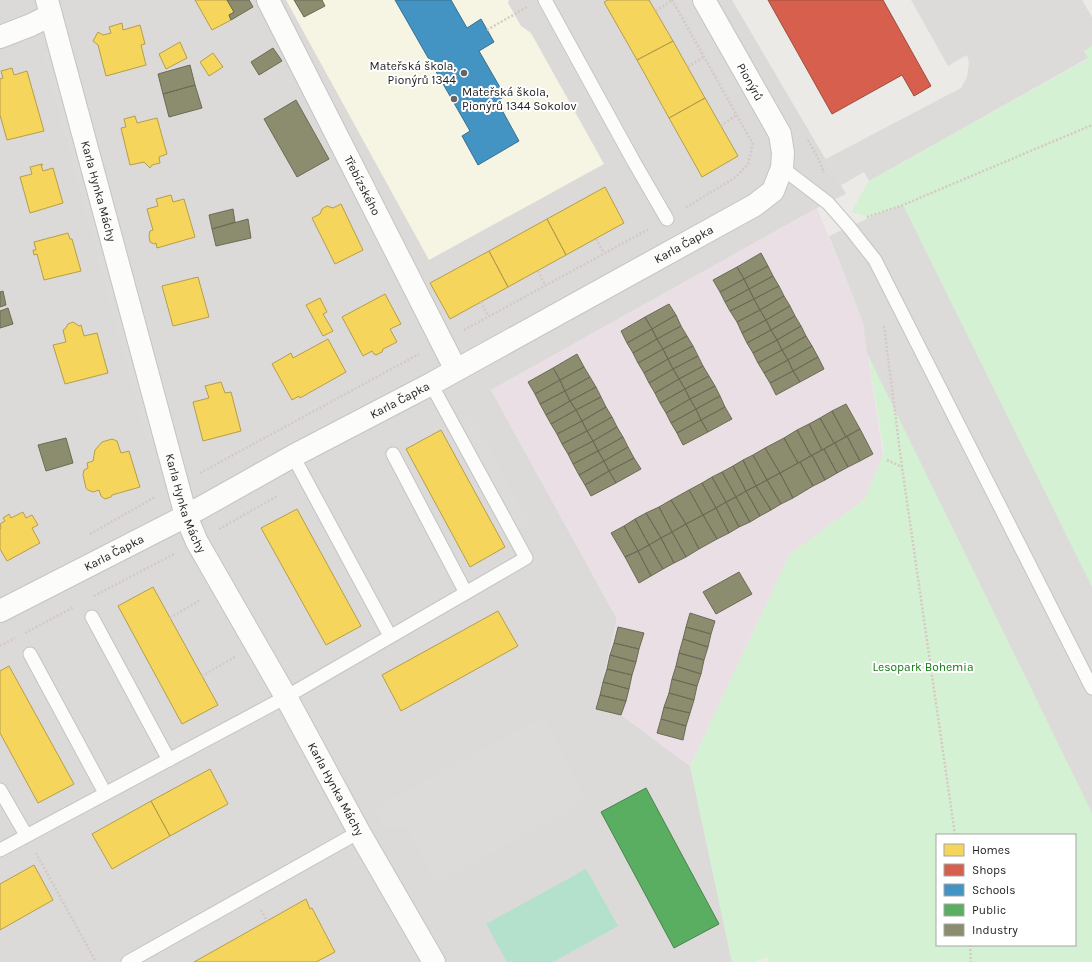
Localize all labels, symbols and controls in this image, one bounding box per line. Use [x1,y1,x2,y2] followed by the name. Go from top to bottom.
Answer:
[370,59,456,87] place label: Mateřská škola, Pionýrů 1344
[734,61,766,103] street label: Pionýrů
[459,68,469,78] marker: Mateřská škola, Pionýrů 1344
[462,85,576,113] place label: Mateřská škola, Pionýrů 1344 Sokolov
[449,94,459,104] marker: Mateřská škola, Pionýrů 1344 Sokolov
[78,139,119,244] street label: Karla Hynka Máchy
[341,153,383,218] street label: Třebízského
[652,222,716,266] street label: Karla Čapka
[368,379,432,422] street label: Karla Čapka
[162,452,209,556] street label: Karla Hynka Máchy
[82,532,146,574] street label: Karla Čapka
[872,660,974,674] park label: Lesopark Bohemia
[305,740,367,839] street label: Karla Hynka Máchy
[936,834,1076,946] legend
[972,843,1010,857] text: Homes
[972,863,1006,877] text: Shops
[972,883,1015,897] text: Schools
[972,903,1006,917] text: Public
[972,923,1018,937] text: Industry

